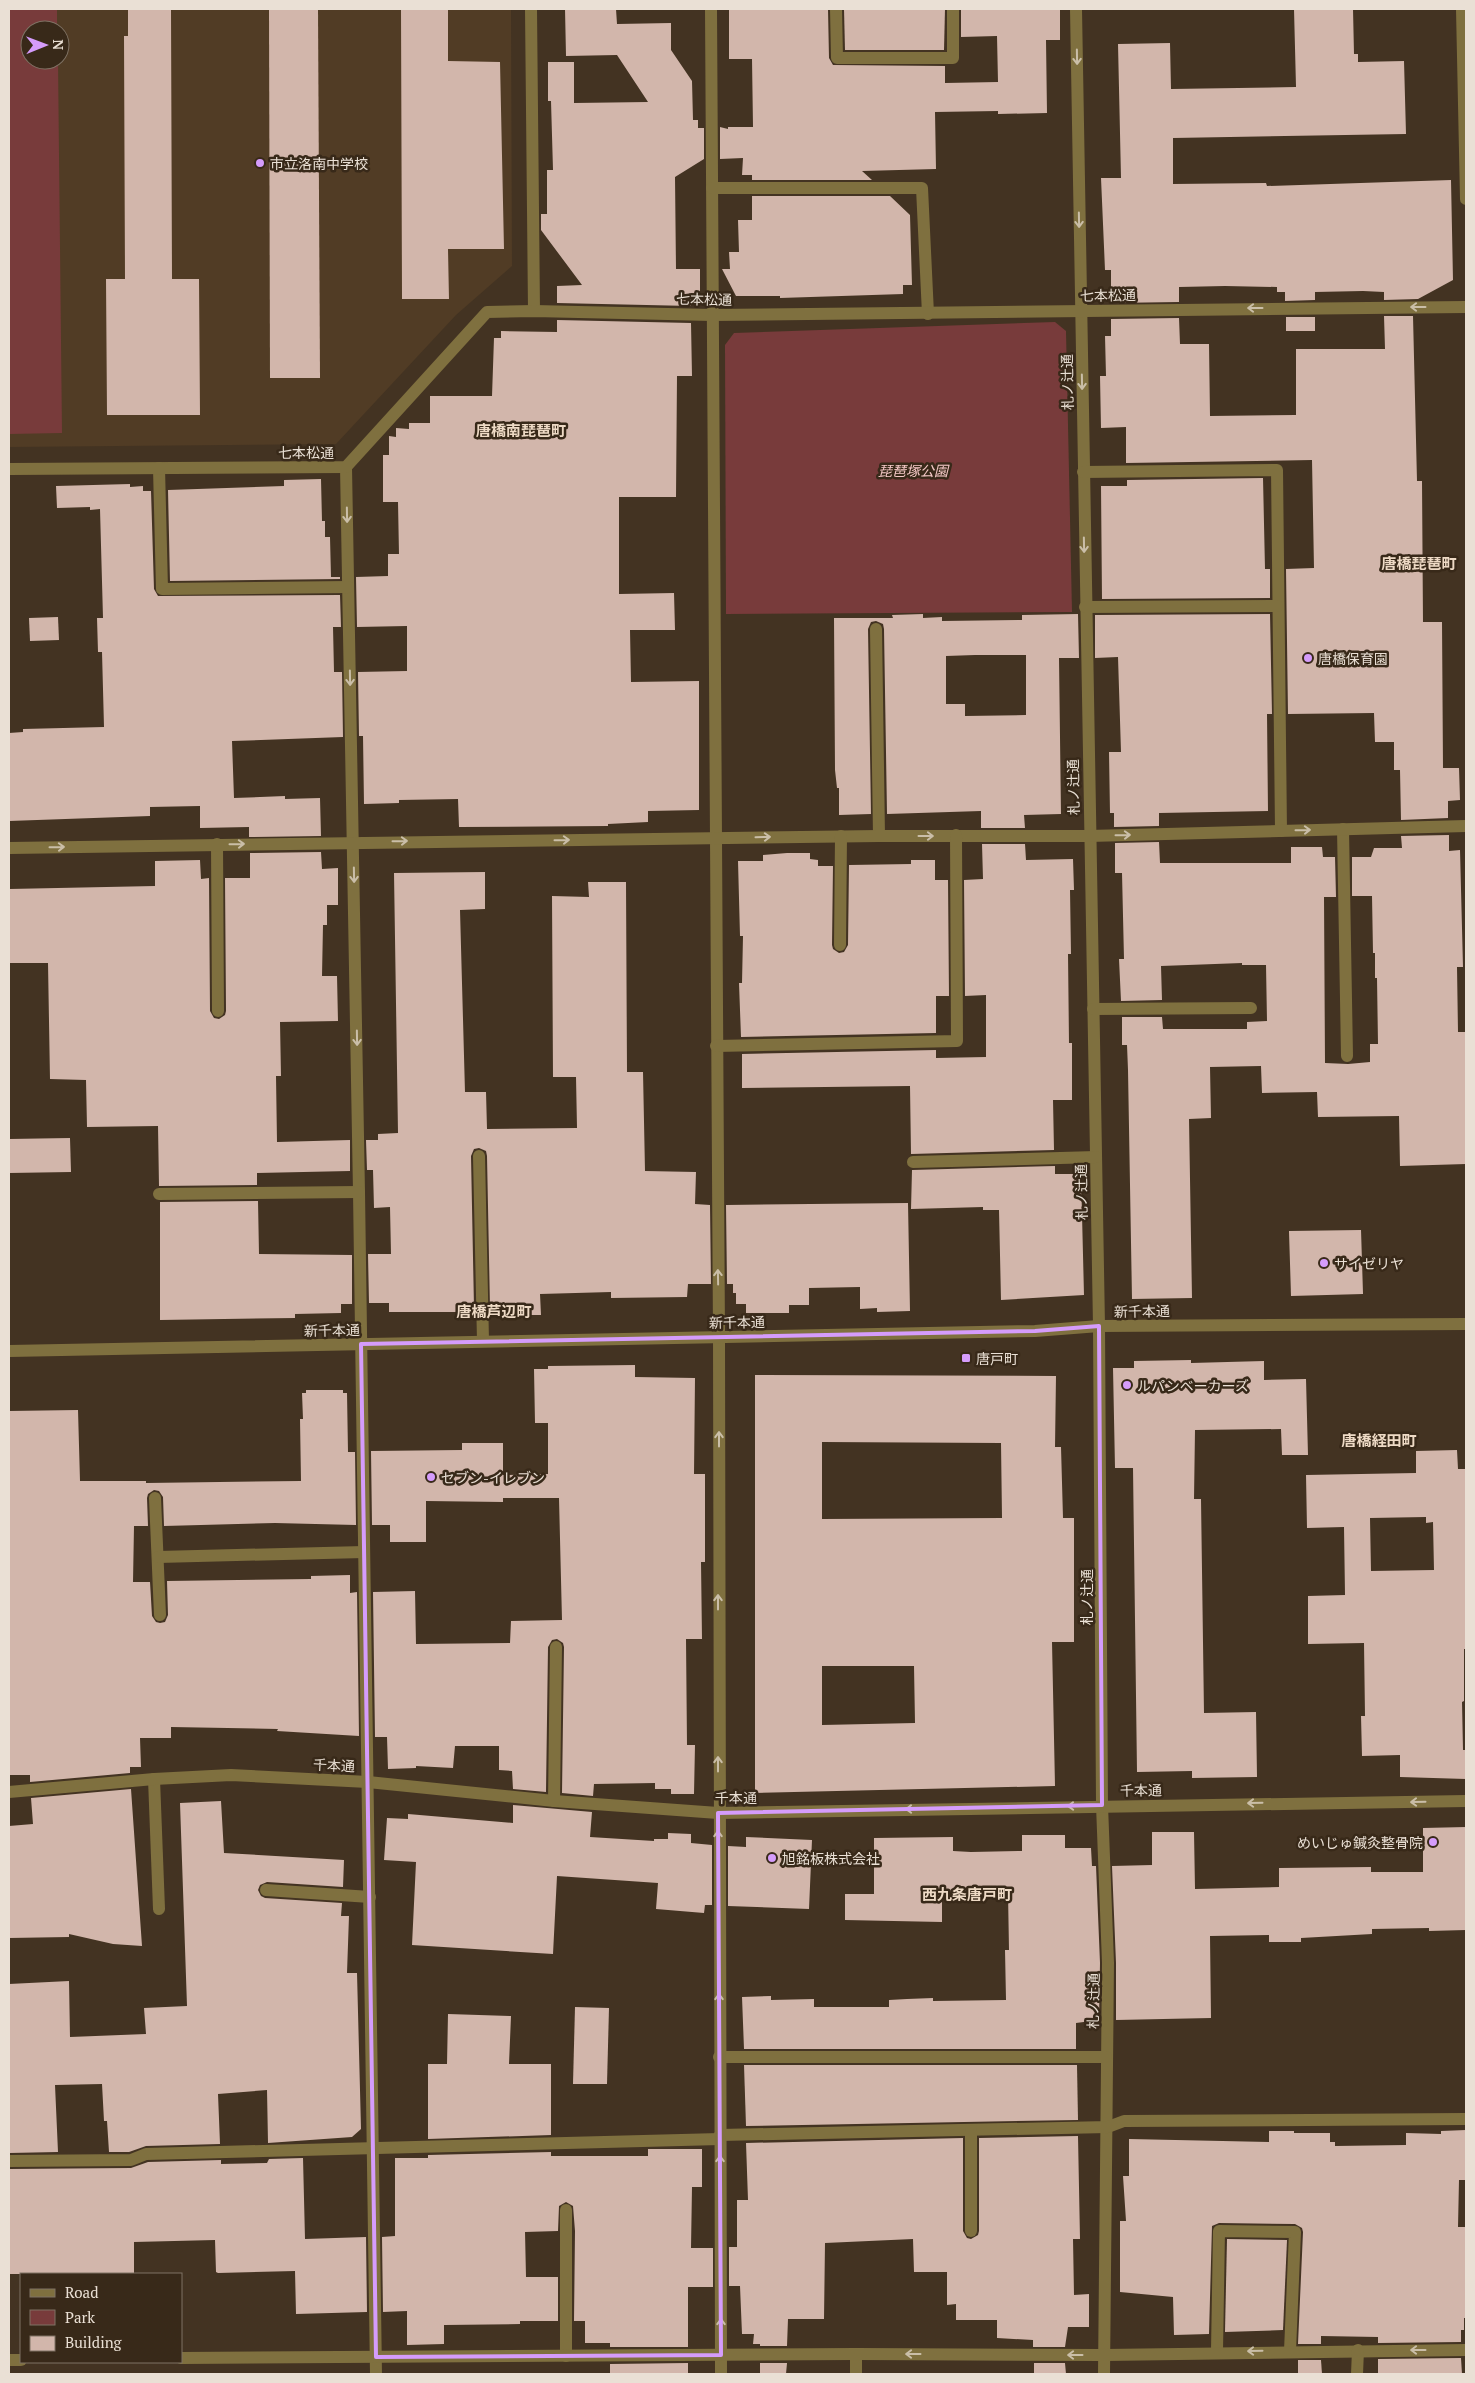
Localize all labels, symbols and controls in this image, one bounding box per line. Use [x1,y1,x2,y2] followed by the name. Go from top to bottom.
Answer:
[20,20,70,70] north arrow
[49,39,68,51] text: N
[1072,49,1082,65] one-way arrow
[270,154,368,173] place label: 市立洛南中学校
[254,157,266,169] marker: 市立洛南中学校
[1074,212,1084,228] one-way arrow
[1080,285,1136,305] street label: 七本松通
[676,289,732,309] street label: 七本松通
[1410,302,1426,312] one-way arrow
[1247,303,1264,313] one-way arrow
[1057,354,1077,410] street label: 札ノ辻通
[1077,374,1087,390] one-way arrow
[476,420,566,440] district label: 唐橋南琵琶町
[278,443,334,462] street label: 七本松通
[878,461,950,480] park label: 琵琶塚公園
[342,507,351,523] one-way arrow
[1079,536,1089,553] one-way arrow
[1381,553,1457,573] district label: 唐橋琵琶町
[1318,649,1388,668] place label: 唐橋保育園
[1302,652,1314,664] marker: 唐橋保育園
[345,669,355,685] one-way arrow
[1063,759,1083,815] street label: 札ノ辻通
[1295,825,1311,835] one-way arrow
[1115,830,1131,840] one-way arrow
[918,831,934,841] one-way arrow
[755,833,771,842] one-way arrow
[554,835,570,845] one-way arrow
[392,837,408,846] one-way arrow
[229,839,245,848] one-way arrow
[49,842,65,852] one-way arrow
[349,866,359,883] one-way arrow
[352,1029,362,1045] one-way arrow
[1071,1164,1091,1220] street label: 札ノ辻通
[1334,1254,1404,1273] place label: サイゼリヤ
[1318,1257,1330,1269] marker: サイゼリヤ
[713,1269,723,1285] one-way arrow
[456,1301,532,1321] district label: 唐橋芦辺町
[1114,1301,1170,1321] street label: 新千本通
[709,1312,765,1332] street label: 新千本通
[304,1320,360,1340] street label: 新千本通
[976,1349,1018,1368] place label: 唐戸町
[960,1352,972,1364] marker: 唐戸町
[1137,1376,1249,1395] place label: ルパンベーカーズ
[1121,1379,1133,1391] marker: ルパンベーカーズ
[1341,1430,1417,1450] district label: 唐橋経田町
[714,1431,724,1448] one-way arrow
[441,1468,545,1487] place label: セブン-イレブン
[425,1471,437,1483] marker: セブン-イレブン
[1077,1569,1096,1625] street label: 札ノ辻通
[713,1594,723,1610] one-way arrow
[313,1754,355,1776] street label: 千本通
[713,1756,723,1772] one-way arrow
[1120,1780,1162,1800] street label: 千本通
[715,1788,757,1807] street label: 千本通
[1410,1797,1426,1807] one-way arrow
[1247,1799,1263,1808] one-way arrow
[1067,1801,1084,1811] one-way arrow
[905,1804,921,1814] one-way arrow
[713,1830,723,1846] one-way arrow
[1297,1833,1423,1852] place label: めいじゅ鍼灸整骨院
[1427,1836,1439,1848] marker: めいじゅ鍼灸整骨院
[782,1849,880,1868] place label: 旭銘板株式会社
[766,1852,778,1864] marker: 旭銘板株式会社
[922,1884,1012,1904] district label: 西九条唐戸町
[1083,1973,1103,2029] street label: 札ノ辻通
[714,1993,724,2009] one-way arrow
[715,2155,725,2172] one-way arrow
[20,2273,182,2363] legend
[65,2282,98,2302] text: Road
[65,2307,95,2327] text: Park
[716,2318,726,2334] one-way arrow
[65,2332,123,2352] text: Building
[1410,2345,1426,2355] one-way arrow
[1247,2346,1264,2356] one-way arrow
[905,2349,921,2359] one-way arrow
[1067,2350,1084,2360] one-way arrow

